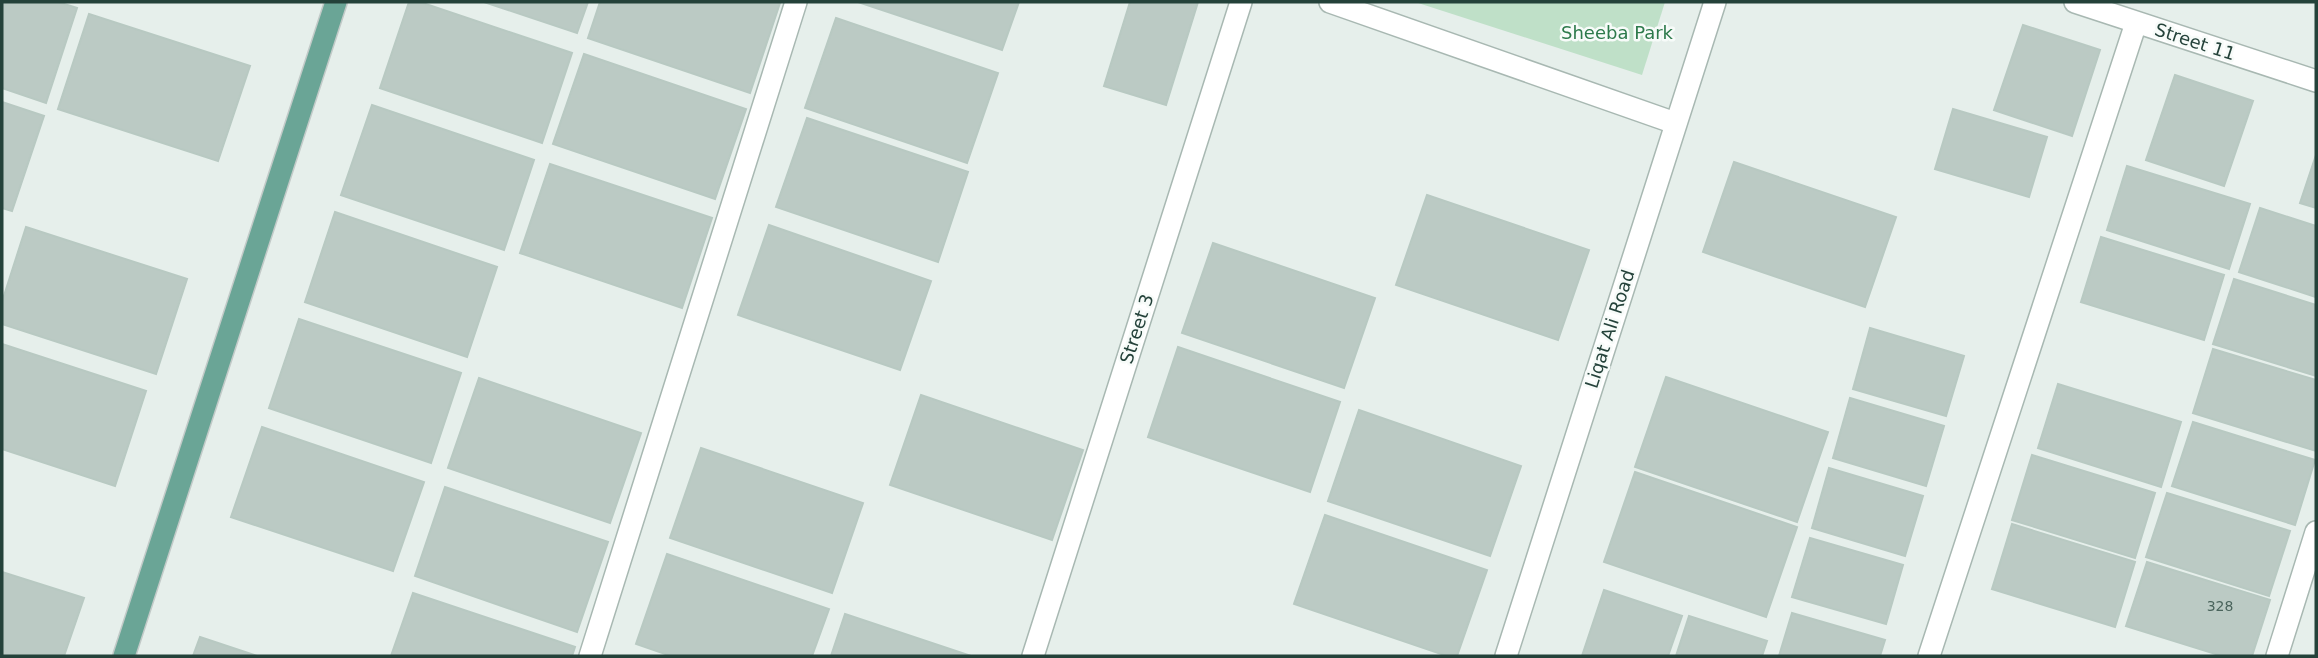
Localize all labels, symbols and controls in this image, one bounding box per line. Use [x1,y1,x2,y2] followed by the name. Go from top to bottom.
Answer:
[2152,19,2238,64] street label: Street 11
[1561,22,1674,43] park label: Sheeba Park
[1580,267,1639,391] street label: Liqat Ali Road
[1115,291,1158,366] street label: Street 3
[2207,598,2233,614] house number: 328

